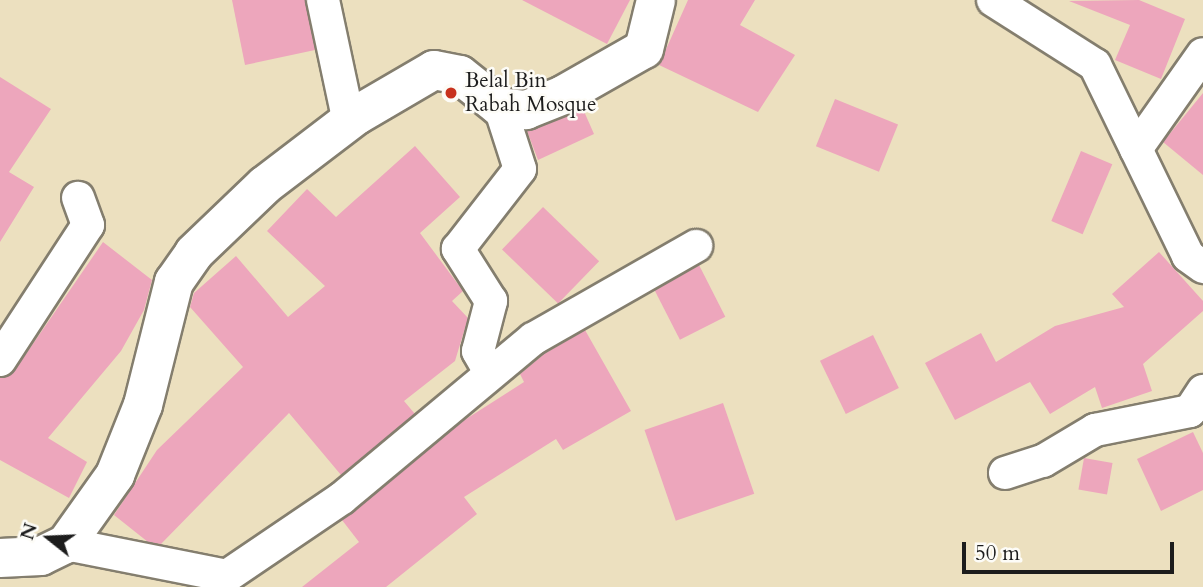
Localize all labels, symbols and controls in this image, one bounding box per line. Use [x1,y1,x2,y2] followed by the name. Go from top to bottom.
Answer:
[465,68,597,118] place label: Belal Bin Rabah Mosque
[443,85,459,101] marker: Belal Bin Rabah Mosque
[14,503,84,573] north arrow
[14,520,44,543] text: N
[965,528,1177,572] scale bar
[975,539,1020,568] text: 50 m

